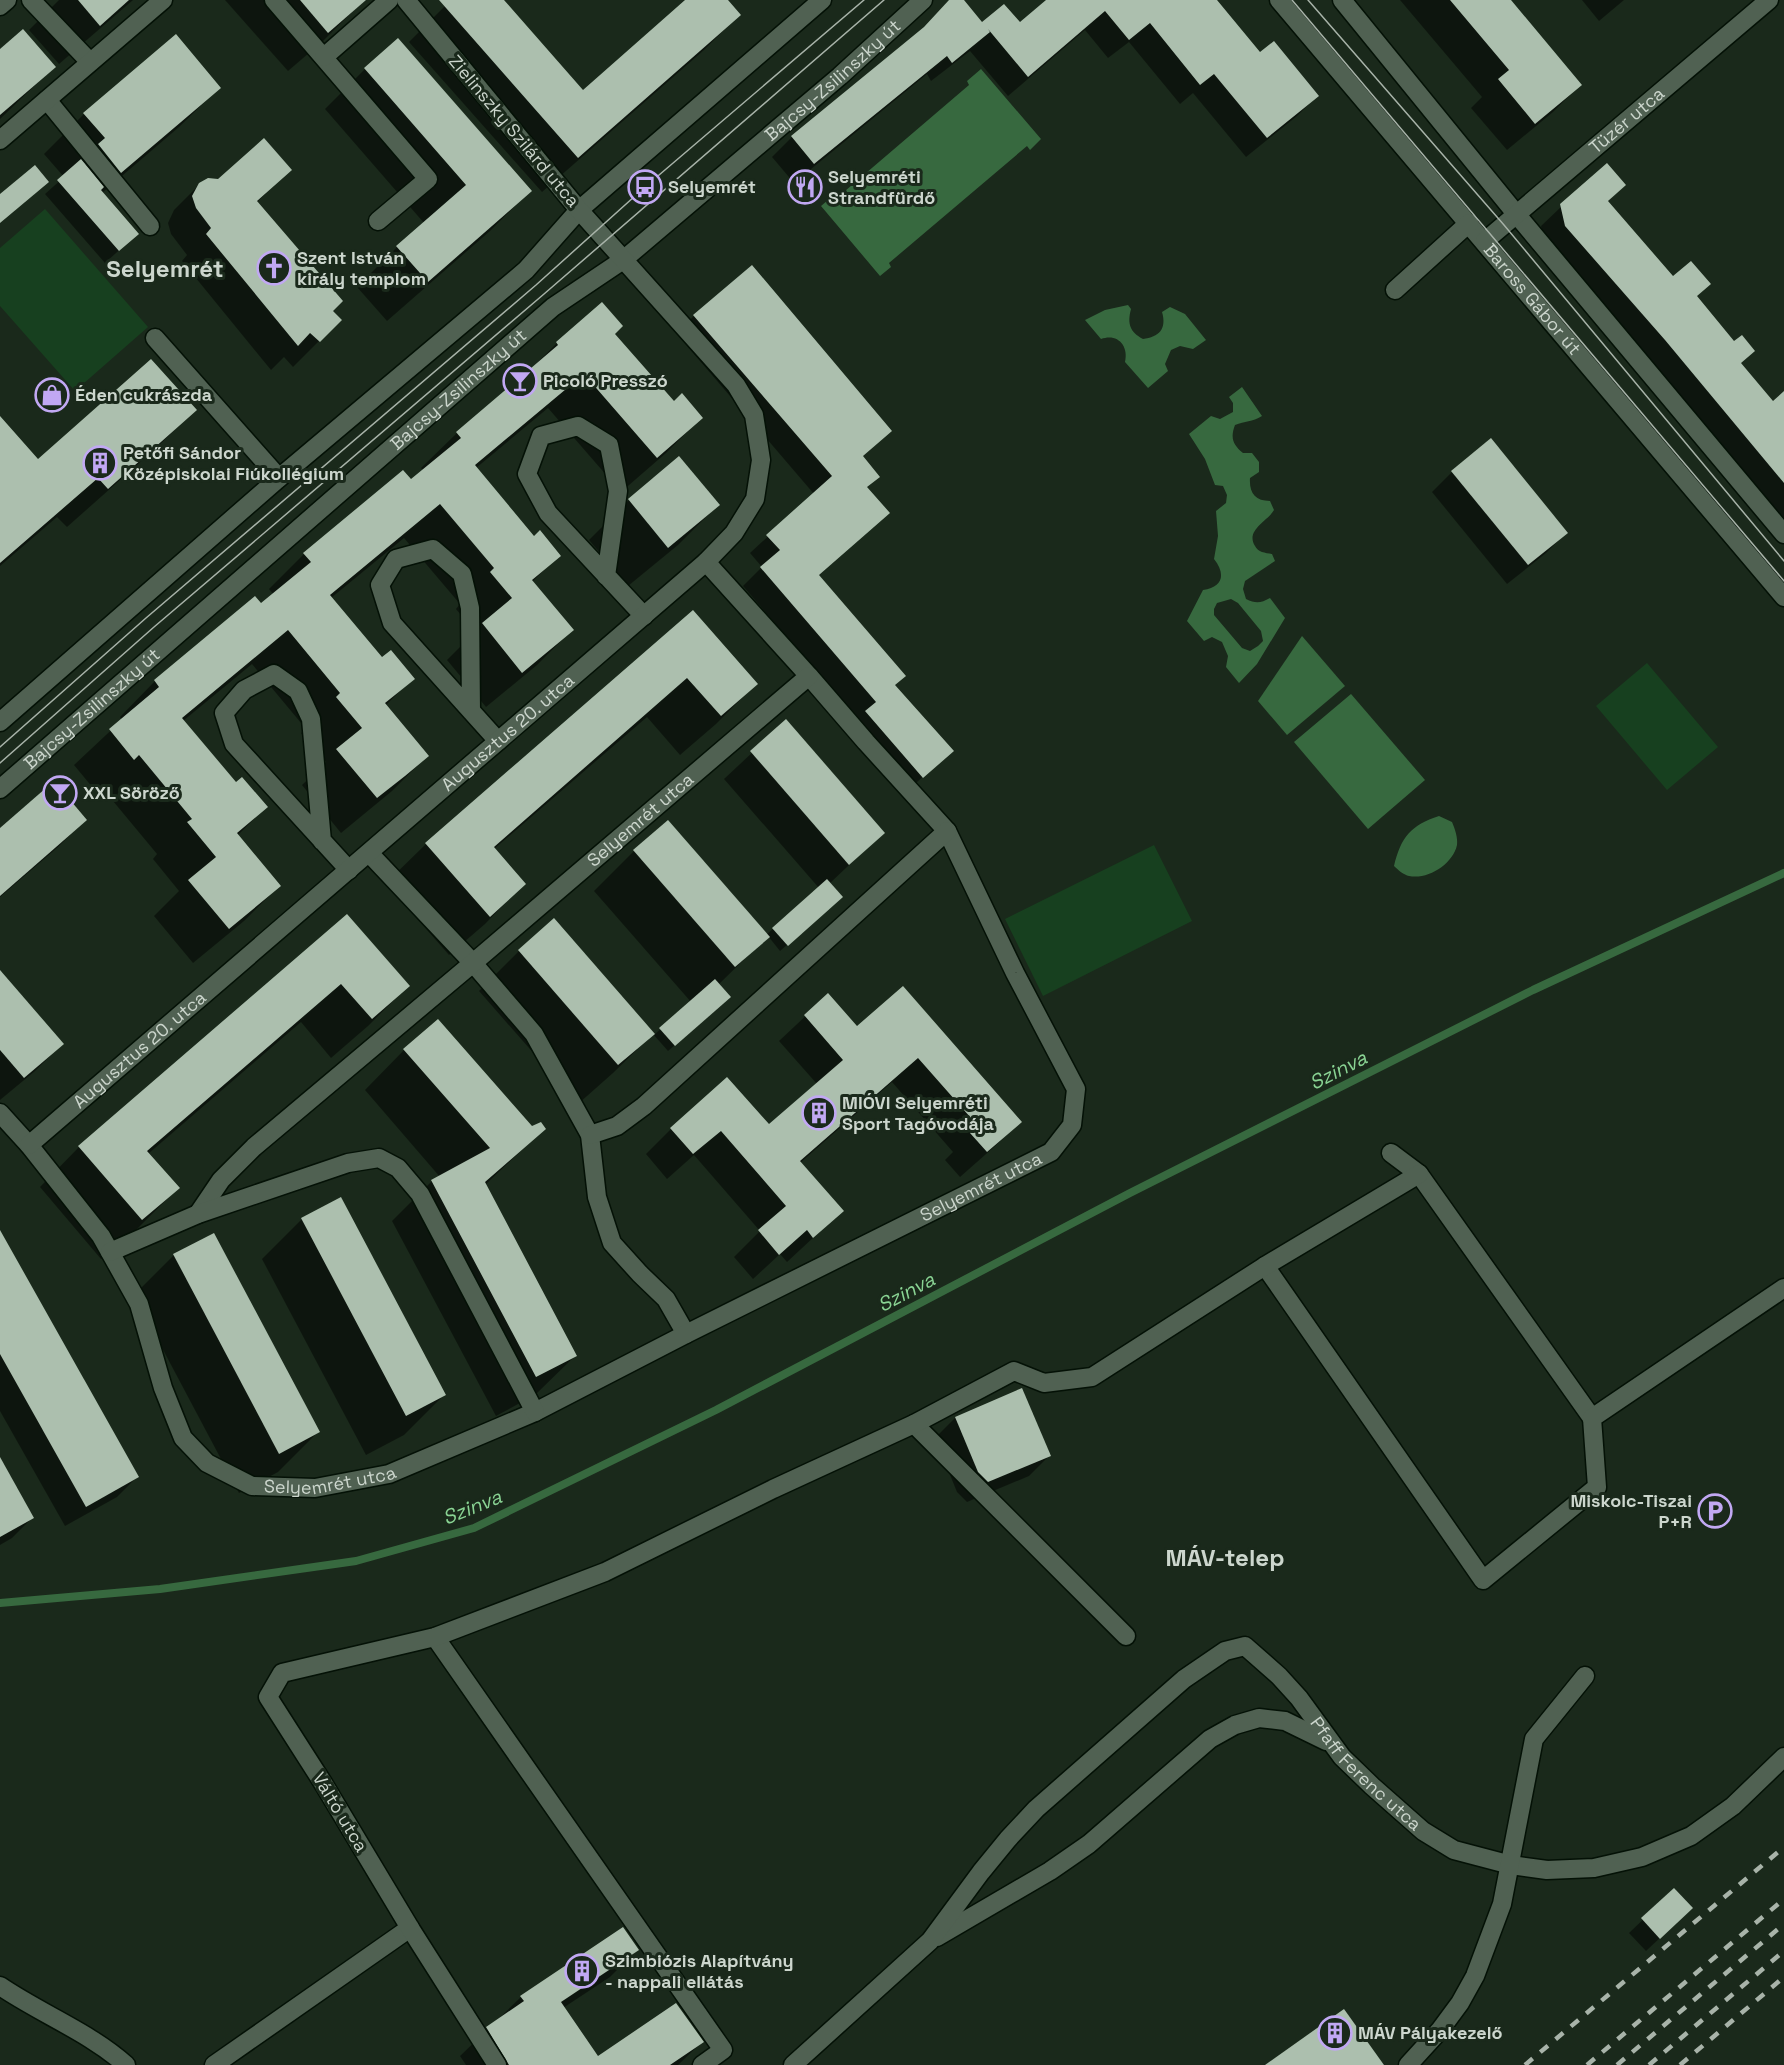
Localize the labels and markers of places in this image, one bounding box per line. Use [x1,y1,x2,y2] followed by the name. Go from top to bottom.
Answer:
[828,165,935,209] place label: Selyemréti Strandfürdő
[627,169,663,205] bus stop icon: Selyemrét
[787,169,823,205] restaurant icon: Selyemréti Strandfürdő
[668,175,756,198] place label: Selyemrét
[297,246,426,290] place label: Szent István király templom
[256,250,292,286] church icon: Szent István király templom
[502,363,538,399] bar icon: Picoló Presszó
[543,369,668,392] place label: Picoló Presszó
[34,377,70,413] shop icon: Éden cukrászda
[75,383,213,406] place label: Éden cukrászda
[123,441,344,485] place label: Petőfi Sándor Középiskolai Fiúkollégium
[82,445,118,481] building icon: Petőfi Sándor Középiskolai Fiúkollégium
[42,775,78,811] bar icon: XXL Söröző
[83,781,180,804] place label: XXL Söröző
[842,1091,995,1135] place label: MIÓVI Selyemréti Sport Tagóvodája
[801,1095,837,1131] building icon: MIÓVI Selyemréti Sport Tagóvodája
[1570,1489,1692,1533] place label: Miskolc-Tiszai P+R
[1697,1493,1733,1529] parking icon: Miskolc-Tiszai P+R
[605,1949,794,1993] place label: Szimbiózis Alapítvány - nappali ellátás
[564,1953,600,1989] building icon: Szimbiózis Alapítvány - nappali ellátás
[1317,2015,1353,2051] building icon: MÁV Pályakezelő
[1358,2021,1503,2044] place label: MÁV Pályakezelő

